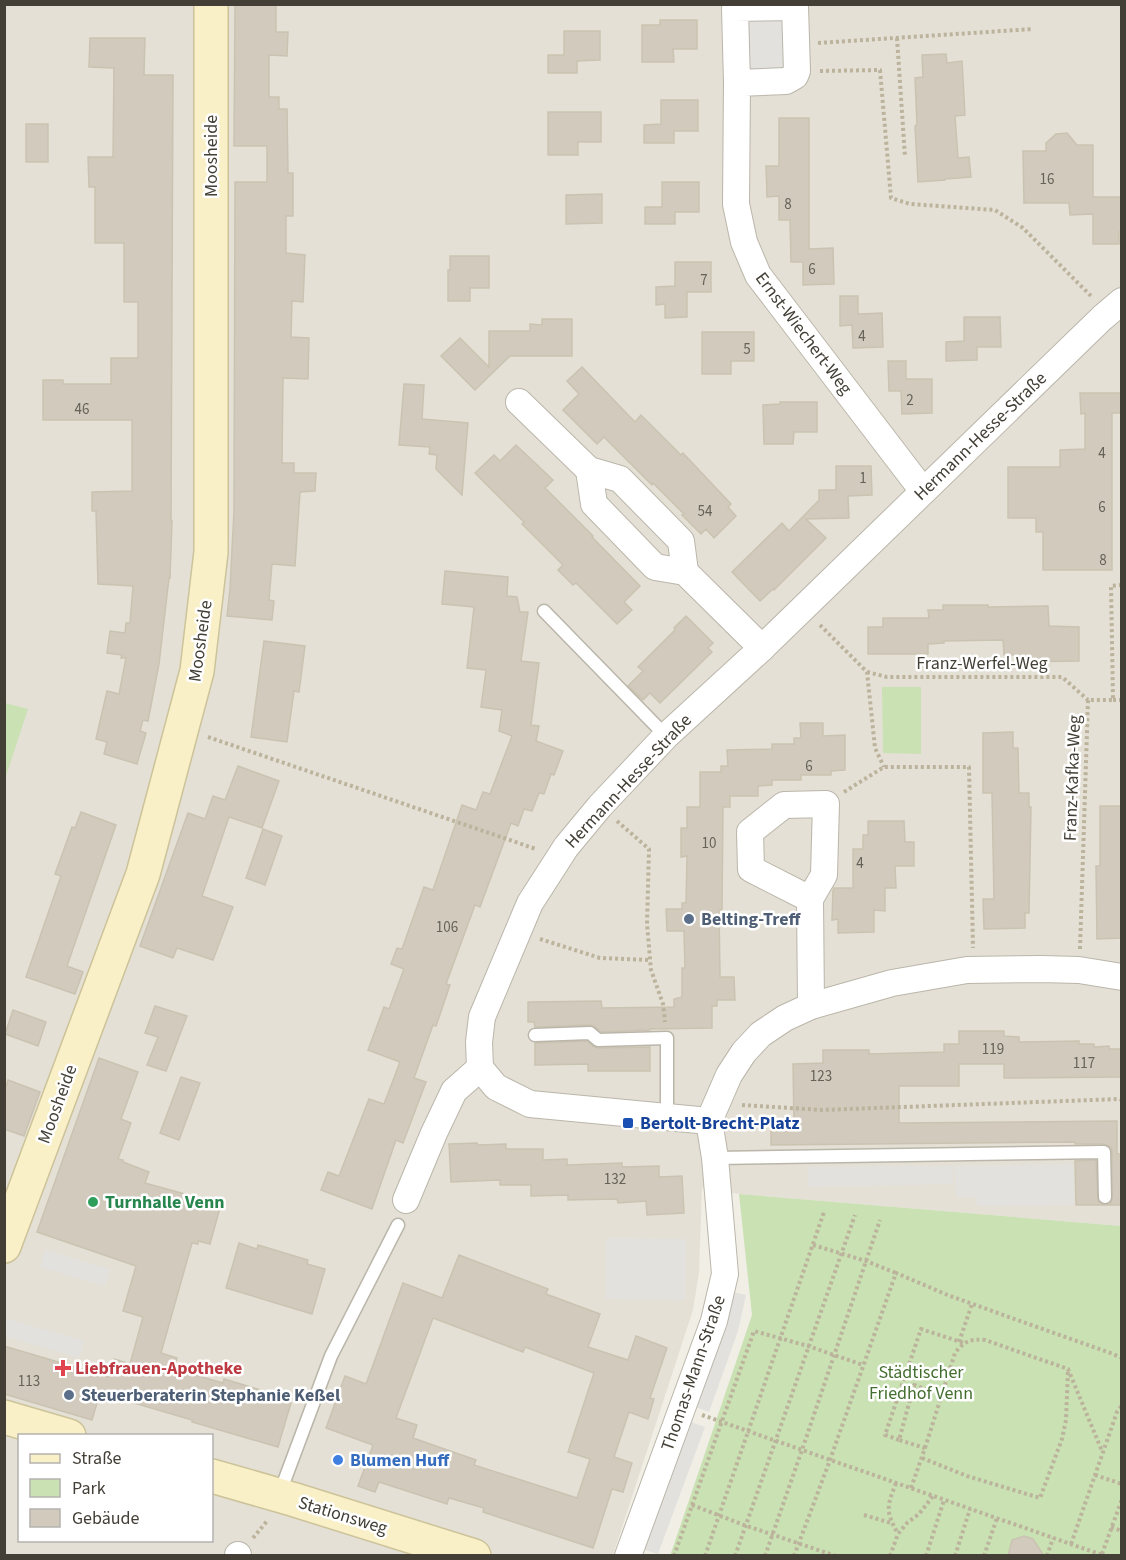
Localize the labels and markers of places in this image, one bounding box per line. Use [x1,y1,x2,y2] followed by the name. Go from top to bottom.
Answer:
[701,907,802,932] place label: Belting-Treff
[682,912,696,926] marker: Belting-Treff
[640,1111,800,1136] place label: Bertolt-Brecht-Platz
[621,1116,635,1130] marker: Bertolt-Brecht-Platz
[105,1190,225,1215] place label: Turnhalle Venn
[86,1195,100,1209] marker: Turnhalle Venn
[75,1356,242,1381] place label: Liebfrauen-Apotheke
[56,1361,70,1375] marker: Liebfrauen-Apotheke
[81,1383,340,1408] place label: Steuerberaterin Stephanie Keßel
[62,1388,76,1402] marker: Steuerberaterin Stephanie Keßel
[350,1448,450,1473] place label: Blumen Huff
[331,1453,345,1467] marker: Blumen Huff

